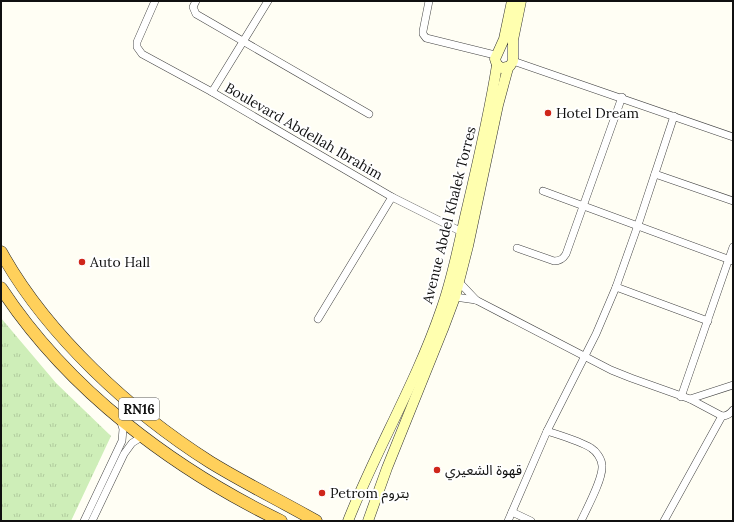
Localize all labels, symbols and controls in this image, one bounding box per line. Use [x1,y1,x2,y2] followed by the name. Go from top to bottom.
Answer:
[222,78,387,184] street label: Boulevard Abdellah Ibrahim
[556,104,639,122] place label: Hotel Dream
[543,108,553,118] marker: Hotel Dream
[418,125,480,306] street label: Avenue Abdel Khalek Torres
[89,253,150,271] place label: Auto Hall
[77,257,87,267] marker: Auto Hall
[119,398,159,420] road number: RN16
[445,461,522,481] place label: قهوة الشعيري
[432,465,442,475] marker: قهوة الشعيري
[330,484,409,504] place label: Petrom بتروم
[317,488,327,498] marker: Petrom بتروم

